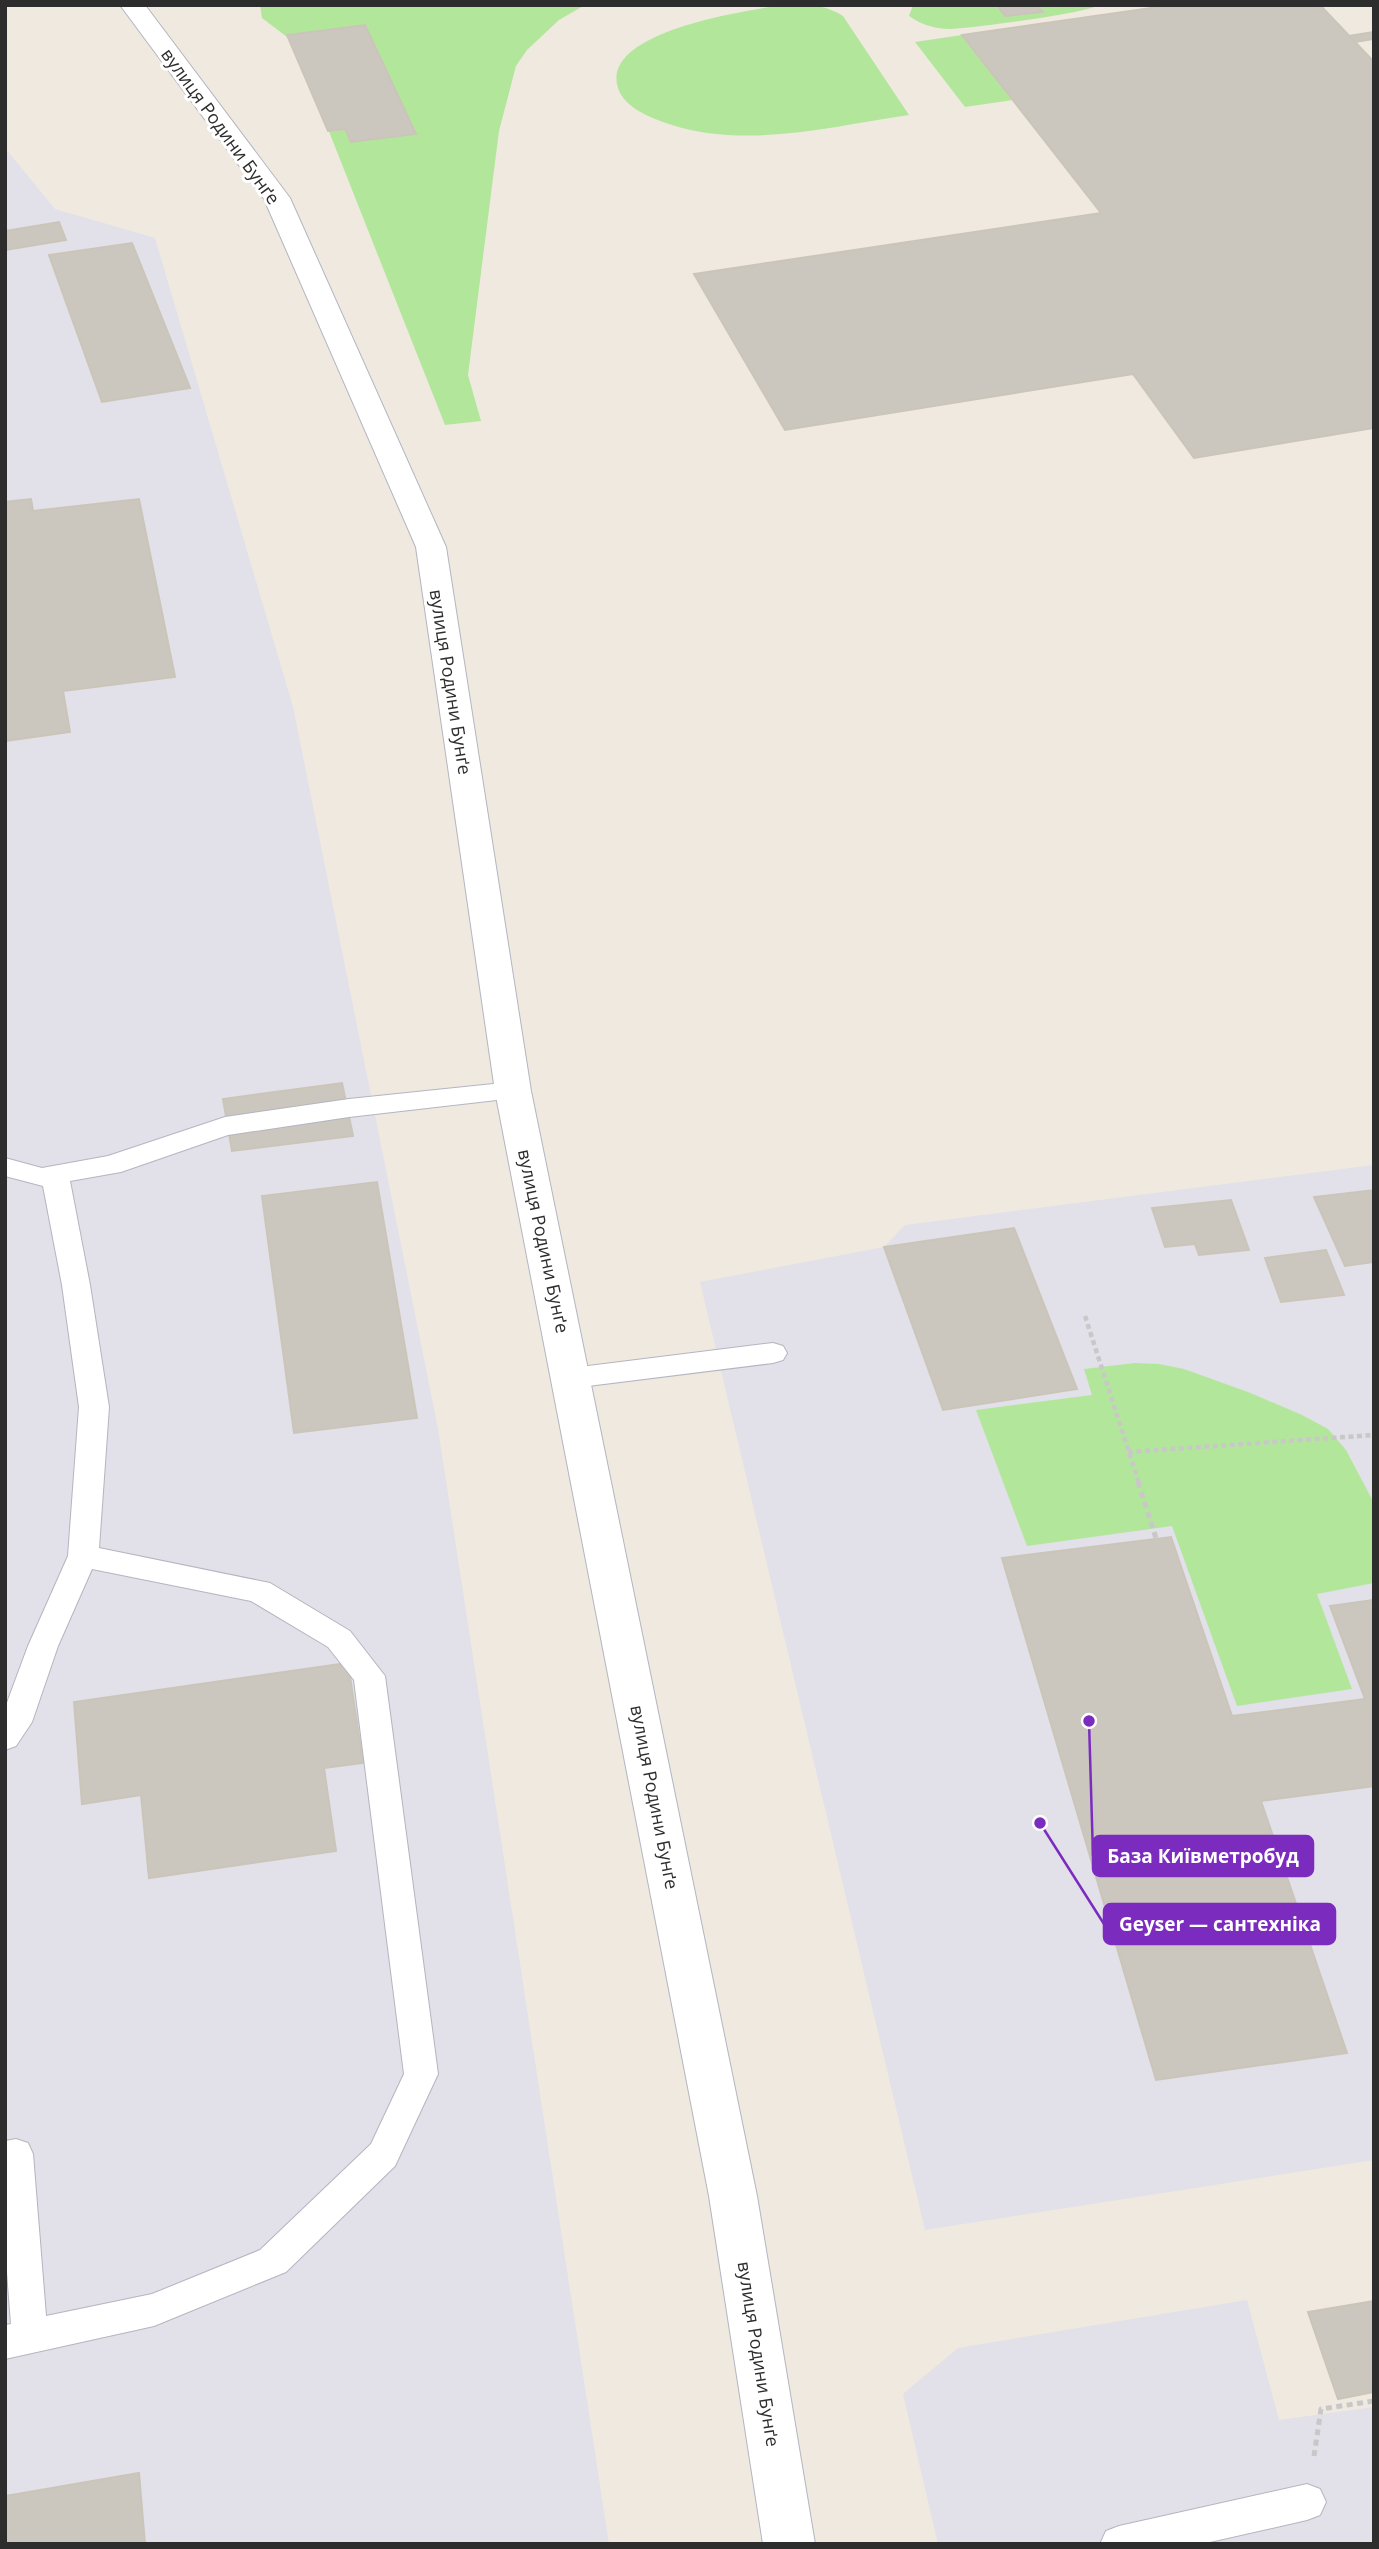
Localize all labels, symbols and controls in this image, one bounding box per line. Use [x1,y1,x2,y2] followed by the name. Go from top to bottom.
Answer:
[156,43,286,209] street label: вулиця Родини Бунґе
[424,588,478,776] street label: вулиця Родини Бунґе
[513,1147,575,1335] street label: вулиця Родини Бунґе
[625,1703,685,1891] street label: вулиця Родини Бунґе
[1093,1836,1313,1876] callout: База Київметробуд
[1107,1843,1299,1869] text: База Київметробуд
[1104,1904,1335,1944] callout: Geyser — сантехніка
[1119,1911,1321,1937] text: Geyser — сантехніка
[732,2260,786,2448] street label: вулиця Родини Бунґе

